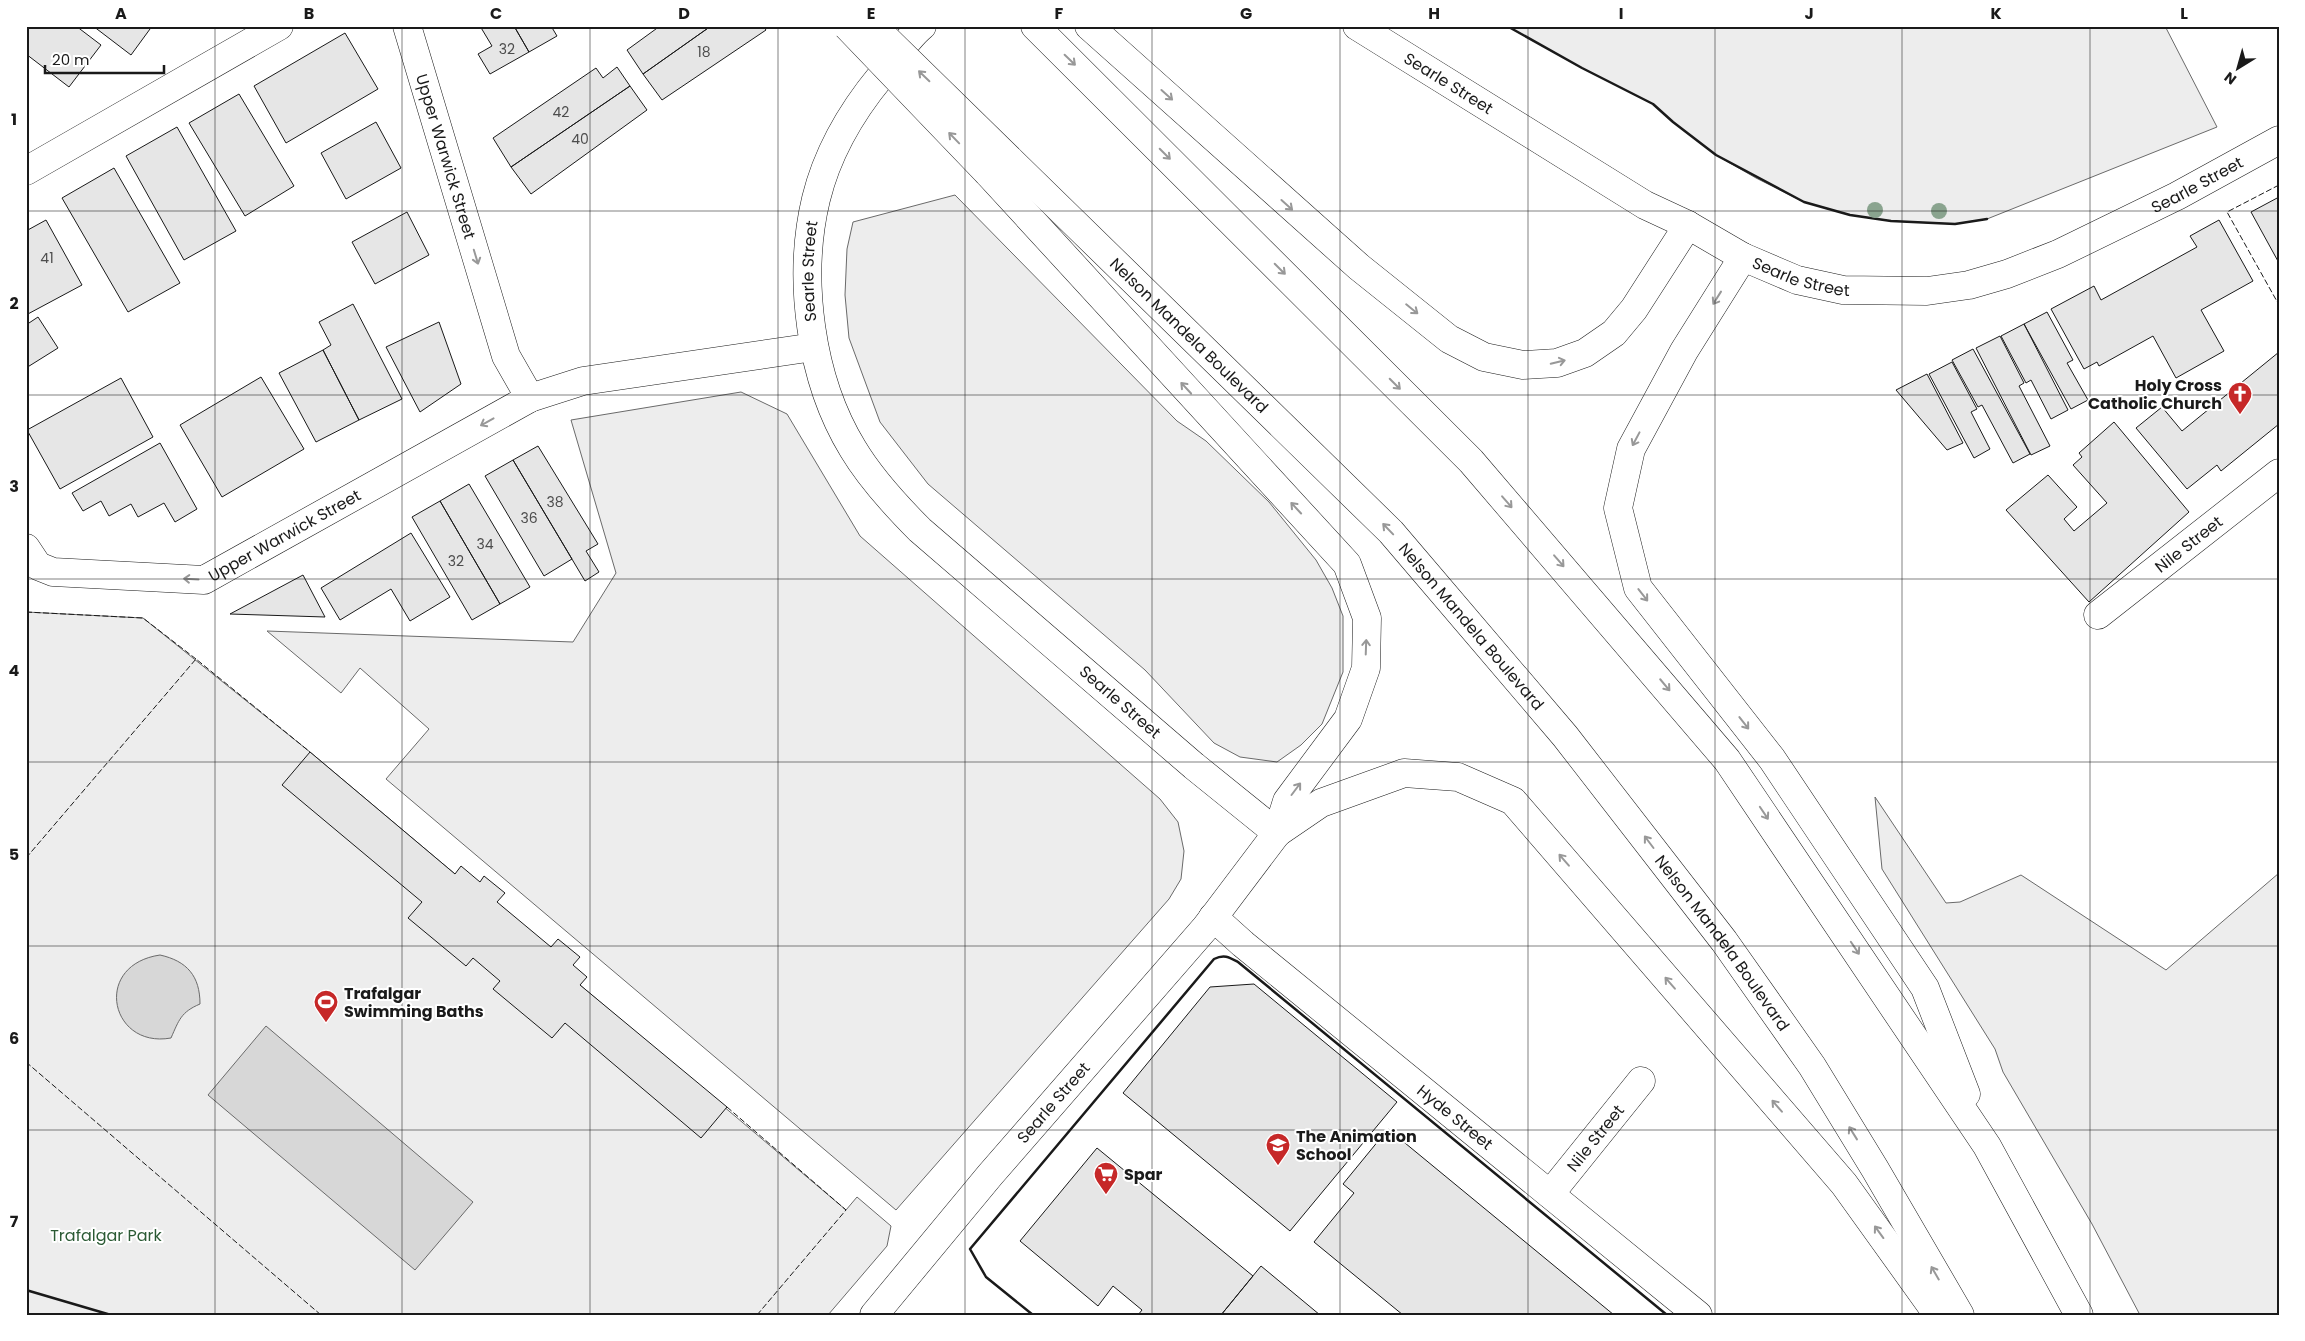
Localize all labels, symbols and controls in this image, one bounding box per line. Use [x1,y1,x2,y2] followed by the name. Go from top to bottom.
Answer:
[115,2,127,25] text: A
[304,2,314,25] text: B
[490,2,502,25] text: C
[678,2,690,25] text: D
[867,2,875,25] text: E
[1055,2,1064,25] text: F
[1240,2,1252,25] text: G
[1428,2,1440,25] text: H
[1619,2,1623,25] text: I
[1804,2,1814,25] text: J
[1990,2,2002,25] text: K
[2180,2,2188,25] text: L
[499,39,515,59] house number: 32
[45,42,164,74] scale bar
[697,42,711,62] house number: 18
[2212,42,2262,92] north arrow
[1400,47,1498,120] street label: Searle Street
[52,49,90,70] text: 20 m
[1064,54,1076,66] one-way arrow
[2220,67,2240,90] text: N
[918,70,930,82] one-way arrow
[410,71,482,242] street label: Upper Warwick Street
[1161,89,1174,101] one-way arrow
[553,102,569,122] house number: 42
[11,108,17,131] text: 1
[571,129,589,149] house number: 40
[948,131,960,144] one-way arrow
[1159,148,1171,161] one-way arrow
[2147,150,2247,218] street label: Searle Street
[1281,199,1294,211] one-way arrow
[796,219,823,323] street label: Searle Street
[40,248,54,268] house number: 41
[472,249,481,265] one-way arrow
[1749,251,1850,302] street label: Searle Street
[1105,252,1274,418] street label: Nelson Mandela Boulevard
[1274,263,1286,275] one-way arrow
[1711,291,1721,305] one-way arrow
[9,292,19,315] text: 2
[1405,304,1418,315] one-way arrow
[1550,357,1566,366] one-way arrow
[2088,374,2222,415] place label: Holy Cross Catholic Church
[1389,378,1401,390] one-way arrow
[2227,381,2253,415] church icon: Holy Cross Catholic Church
[1180,382,1192,395] one-way arrow
[480,417,495,427] one-way arrow
[1631,432,1641,447] one-way arrow
[9,475,19,498] text: 3
[204,483,365,587] street label: Upper Warwick Street
[546,492,564,512] house number: 38
[1501,495,1513,508] one-way arrow
[1290,501,1302,514] one-way arrow
[520,508,538,528] house number: 36
[2150,510,2227,578] street label: Nile Street
[1382,523,1394,536] one-way arrow
[476,534,494,554] house number: 34
[1393,538,1550,715] street label: Nelson Mandela Boulevard
[448,551,464,571] house number: 32
[1553,555,1565,568] one-way arrow
[183,574,199,583] one-way arrow
[1638,588,1649,601] one-way arrow
[1362,639,1371,655] one-way arrow
[9,659,20,682] text: 4
[1074,660,1166,744] street label: Searle Street
[1659,678,1670,691] one-way arrow
[1738,716,1749,729] one-way arrow
[1291,783,1302,796] one-way arrow
[1759,806,1769,820] one-way arrow
[1644,835,1654,849] one-way arrow
[9,843,19,866] text: 5
[1650,850,1795,1035] street label: Nelson Mandela Boulevard
[1558,854,1570,867] one-way arrow
[1850,940,1860,954] one-way arrow
[1665,977,1676,990] one-way arrow
[344,982,484,1023] place label: Trafalgar Swimming Baths
[313,989,339,1023] sports icon: Trafalgar Swimming Baths
[9,1027,19,1050] text: 6
[1011,1057,1095,1148] street label: Searle Street
[1412,1079,1498,1155] street label: Hyde Street
[1561,1099,1629,1176] street label: Nile Street
[1771,1100,1782,1113] one-way arrow
[1296,1125,1417,1166] place label: The Animation School
[1847,1126,1857,1140] one-way arrow
[1265,1132,1291,1166] school or university icon: The Animation School
[1093,1161,1119,1195] supermarket icon: Spar
[1124,1163,1163,1186] place label: Spar
[10,1210,19,1233] text: 7
[50,1224,163,1247] park label: Trafalgar Park
[1874,1226,1884,1240] one-way arrow
[1930,1266,1940,1280] one-way arrow

